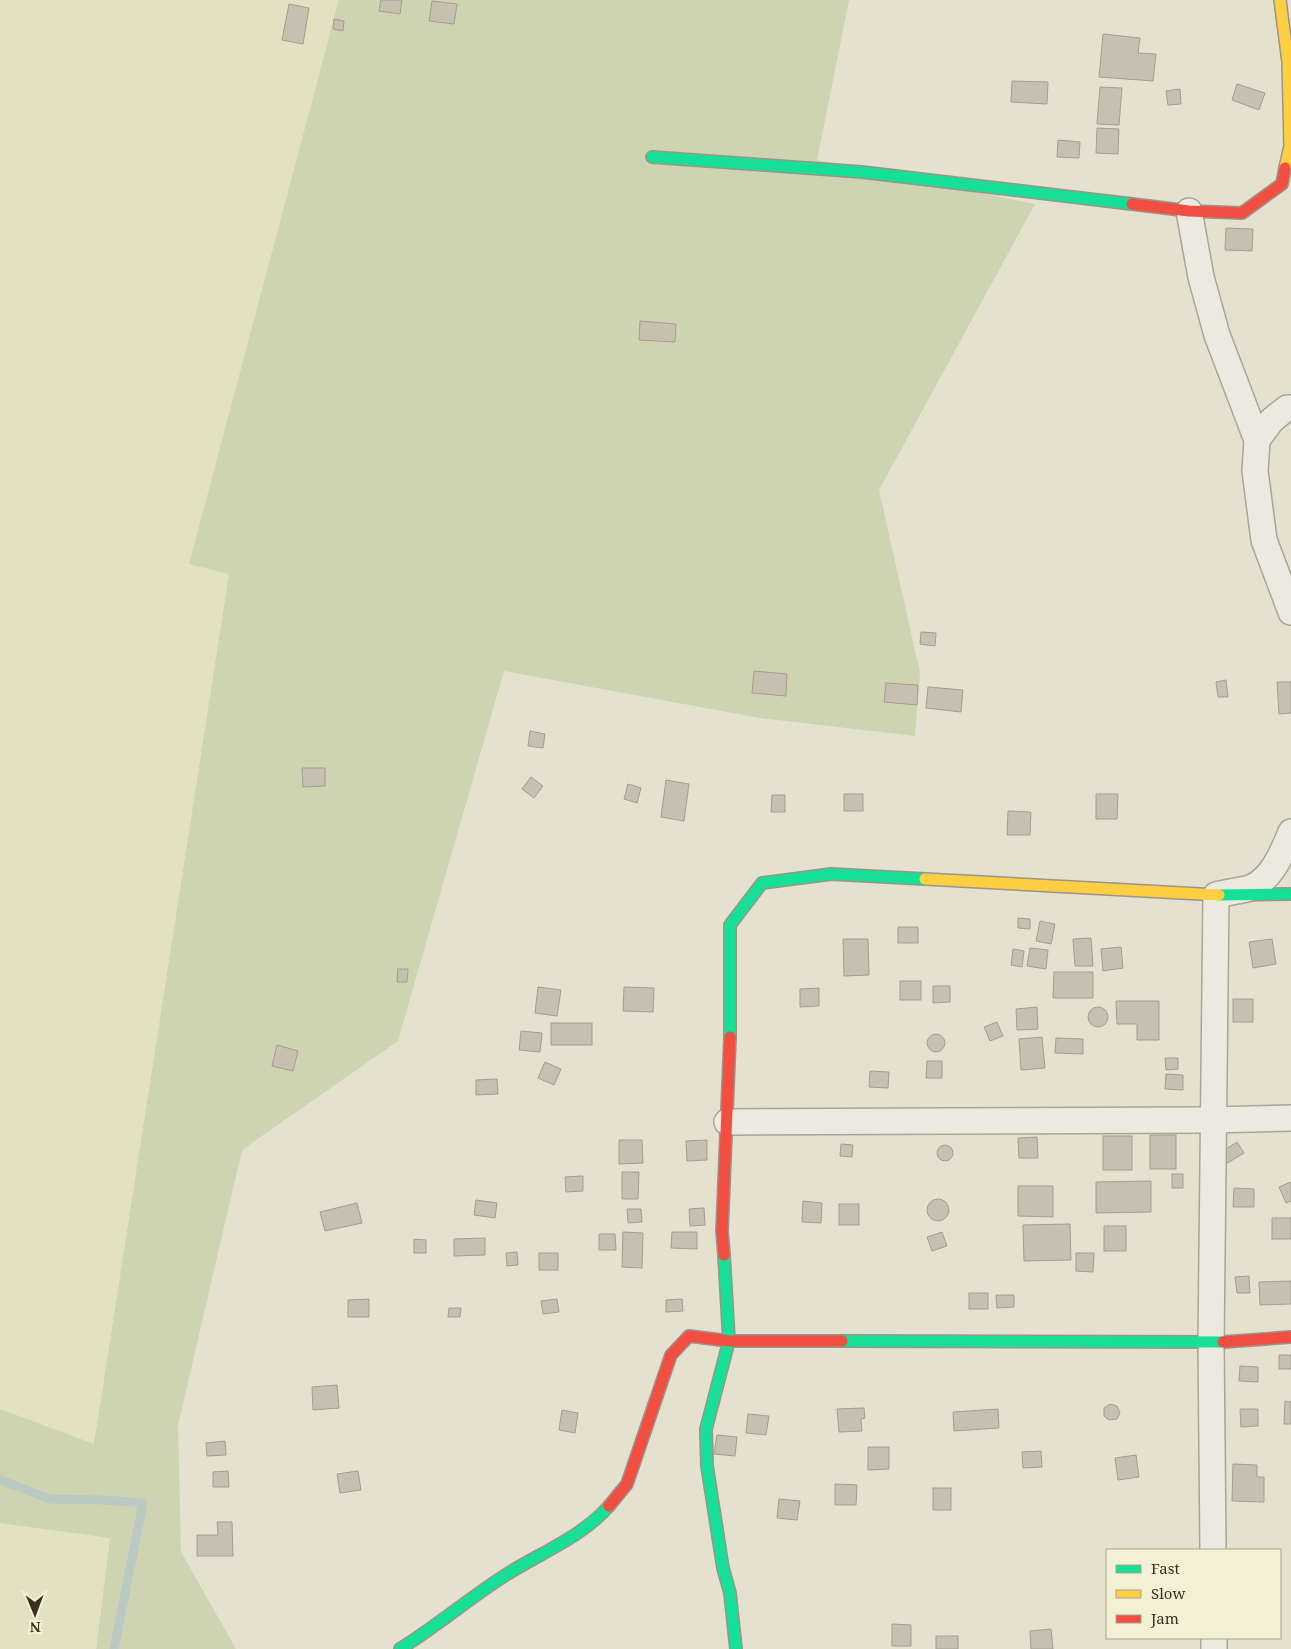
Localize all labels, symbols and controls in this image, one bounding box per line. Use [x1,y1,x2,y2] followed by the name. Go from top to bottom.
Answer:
[1106,1549,1281,1639] legend
[1151,1558,1180,1578] text: Fast
[1151,1583,1185,1603] text: Slow
[10,1589,60,1639] north arrow
[1150,1608,1179,1628] text: Jam
[30,1618,41,1637] text: N

